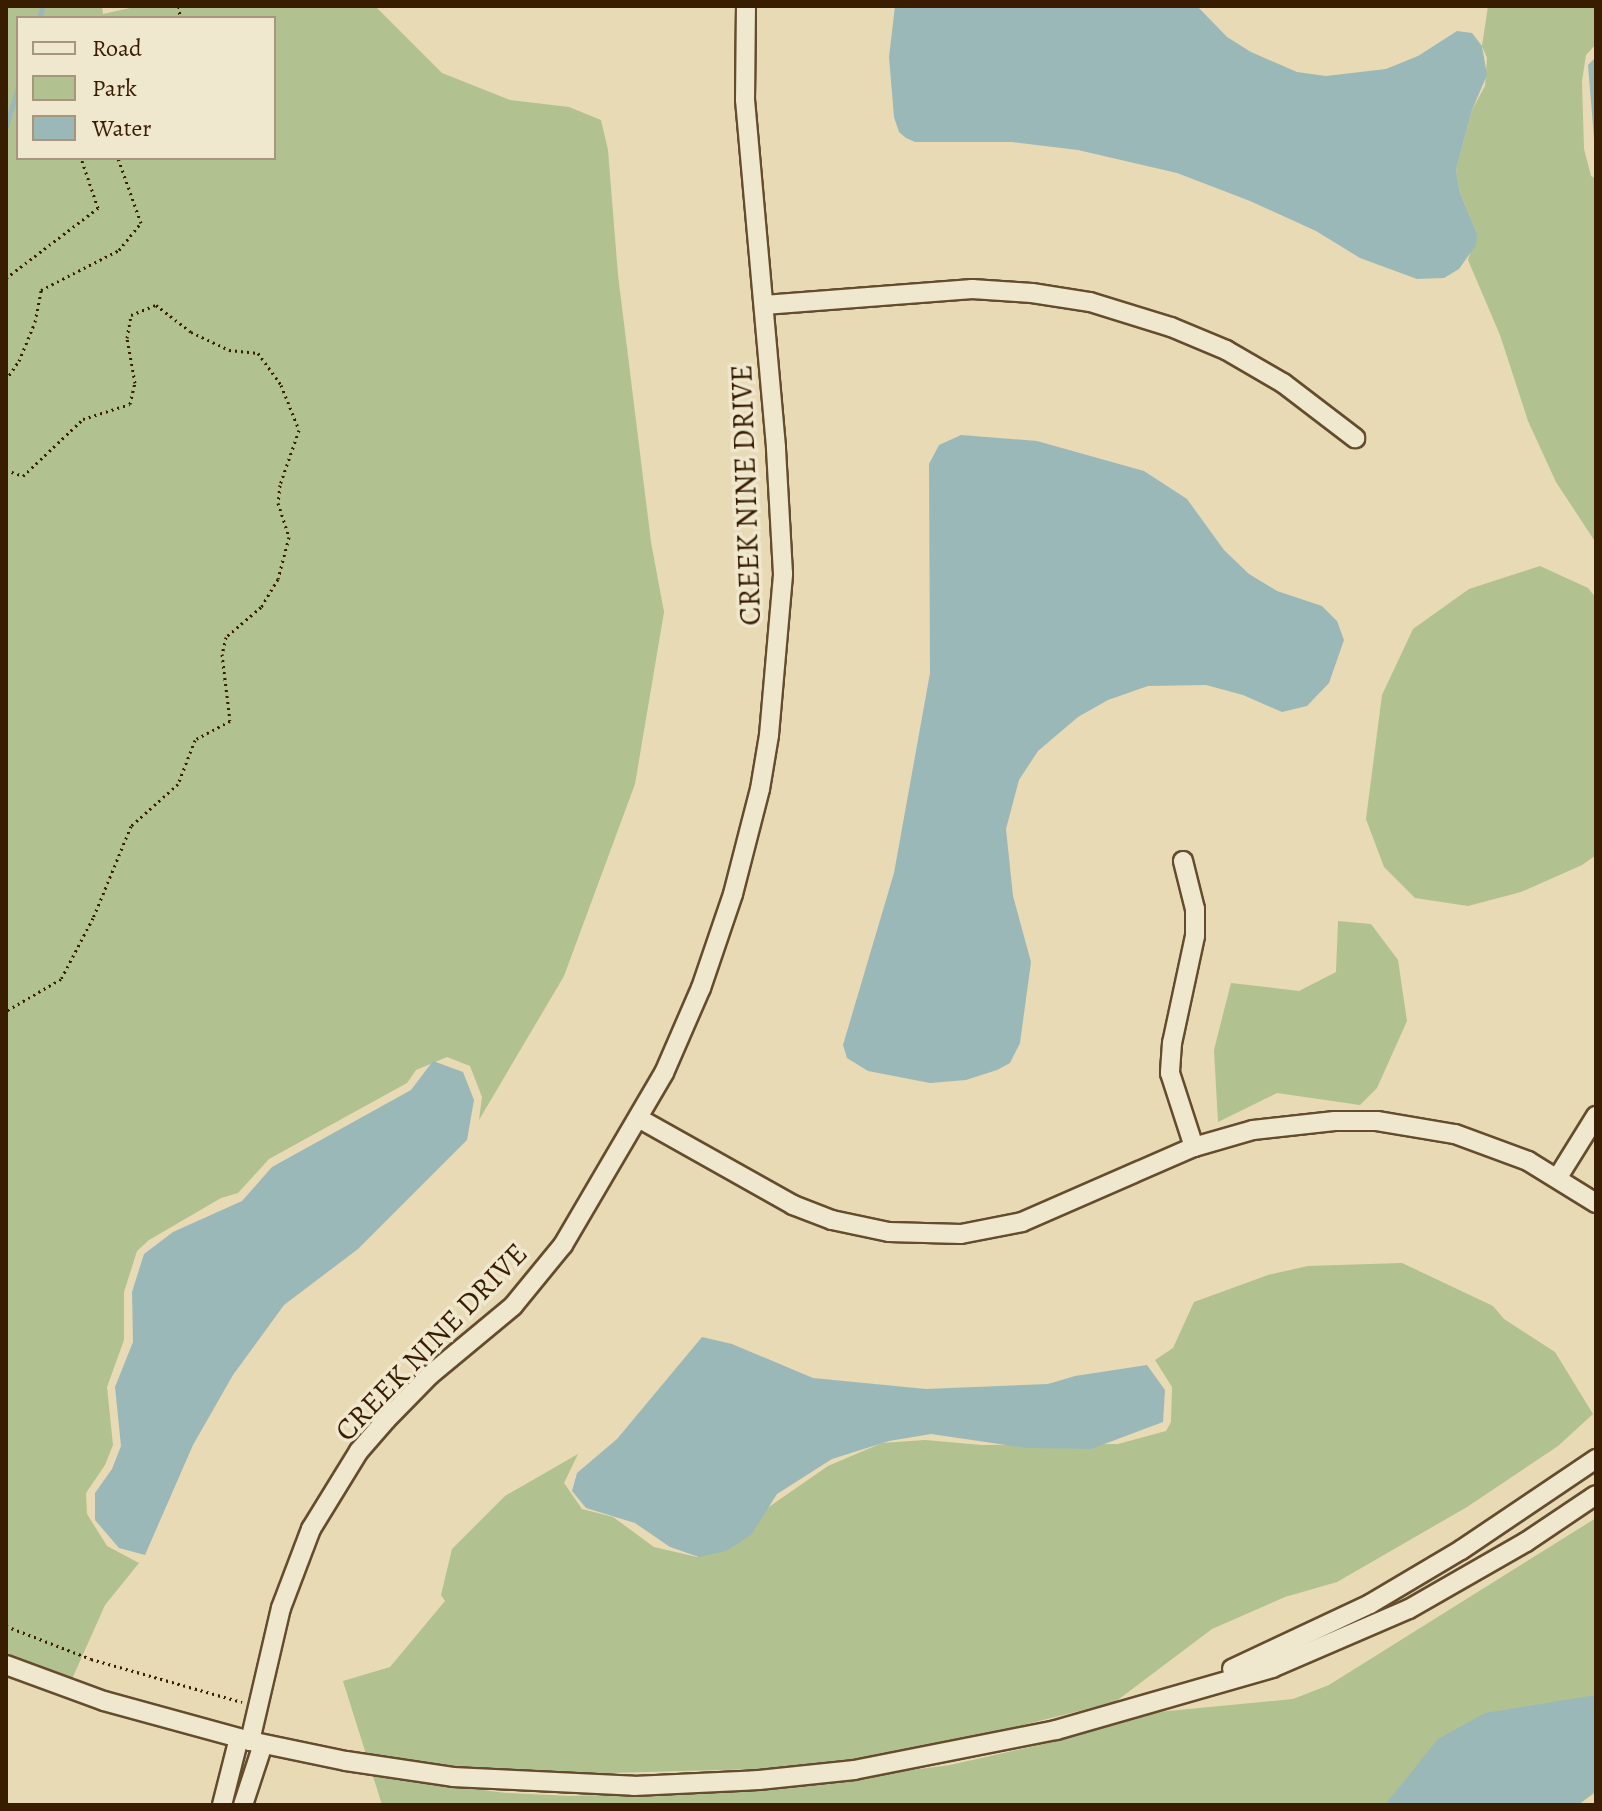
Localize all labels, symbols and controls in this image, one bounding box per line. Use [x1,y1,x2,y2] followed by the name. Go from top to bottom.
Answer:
[16,16,276,160] legend
[92,32,142,64] text: Road
[92,72,137,104] text: Park
[92,112,152,144] text: Water
[723,364,769,626] street label: CREEK NINE DRIVE
[327,1236,535,1448] street label: CREEK NINE DRIVE

